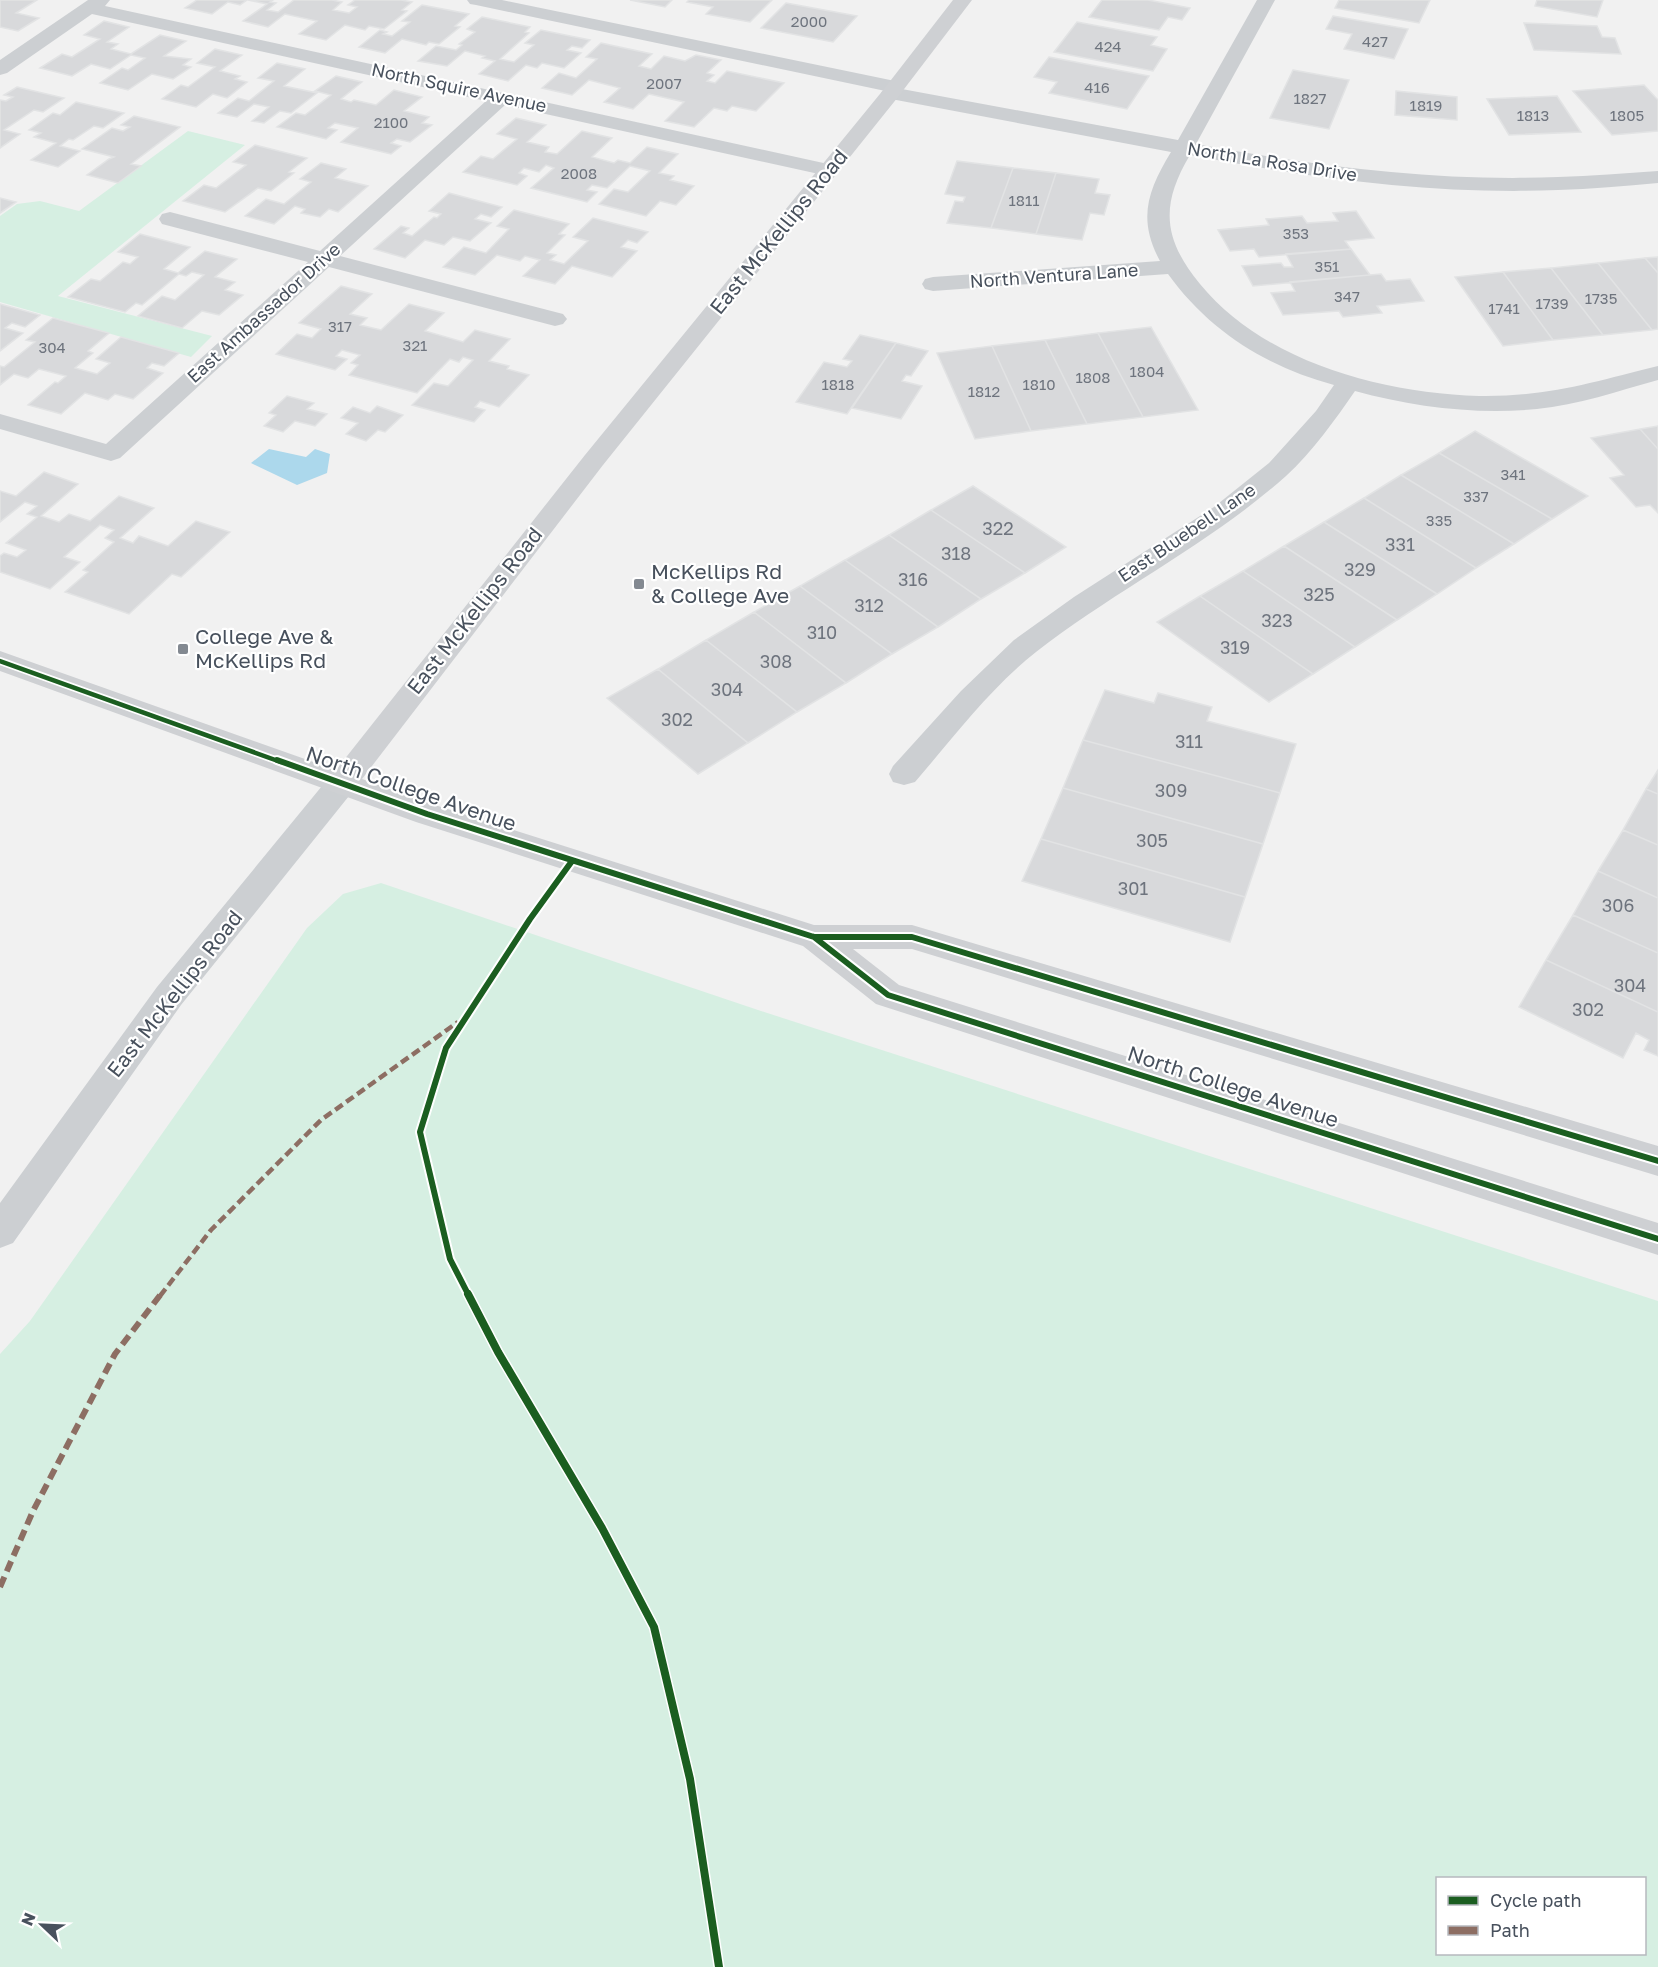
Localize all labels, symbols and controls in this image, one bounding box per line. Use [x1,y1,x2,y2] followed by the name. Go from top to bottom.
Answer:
[791,12,827,30] house number: 2000
[1362,32,1388,50] house number: 427
[1094,37,1122,55] house number: 424
[370,58,549,116] street label: North Squire Avenue
[646,74,682,92] house number: 2007
[1084,78,1110,96] house number: 416
[1293,89,1327,107] house number: 1827
[1410,96,1442,114] house number: 1819
[1517,106,1549,124] house number: 1813
[1610,106,1644,124] house number: 1805
[374,113,408,131] house number: 2100
[1186,137,1359,185] street label: North La Rosa Drive
[704,144,853,319] street label: East McKellips Road
[561,164,597,182] house number: 2008
[1009,191,1039,209] house number: 1811
[1283,224,1309,242] house number: 353
[182,238,345,387] street label: East Ambassador Drive
[1315,257,1339,275] house number: 351
[969,258,1139,292] street label: North Ventura Lane
[1334,287,1360,305] house number: 347
[1585,289,1617,307] house number: 1735
[1535,294,1569,312] house number: 1739
[1488,299,1520,317] house number: 1741
[328,317,352,335] house number: 317
[403,336,427,354] house number: 321
[38,338,66,356] house number: 304
[1130,362,1164,380] house number: 1804
[1076,368,1110,386] house number: 1808
[822,375,854,393] house number: 1818
[1022,375,1056,393] house number: 1810
[968,382,1000,400] house number: 1812
[1500,465,1526,483] house number: 341
[1114,478,1259,586] street label: East Bluebell Lane
[1463,487,1489,505] house number: 337
[1426,511,1452,529] house number: 335
[982,517,1014,539] house number: 322
[401,522,548,699] street label: East McKellips Road
[1385,533,1415,555] house number: 331
[941,542,971,564] house number: 318
[651,558,789,608] place label: McKellips Rd & College Ave
[1344,558,1376,580] house number: 329
[898,568,928,590] house number: 316
[632,577,646,591] marker: McKellips Rd & College Ave
[1303,583,1335,605] house number: 325
[854,594,884,616] house number: 312
[1261,609,1293,631] house number: 323
[807,621,837,643] house number: 310
[195,623,333,673] place label: College Ave & McKellips Rd
[1220,636,1250,658] house number: 319
[176,642,190,656] marker: College Ave & McKellips Rd
[760,650,792,672] house number: 308
[711,678,743,700] house number: 304
[661,708,693,730] house number: 302
[1175,730,1203,752] house number: 311
[303,740,520,836] street label: North College Avenue
[1155,779,1187,801] house number: 309
[1136,829,1168,851] house number: 305
[1118,877,1148,899] house number: 301
[1602,894,1634,916] house number: 306
[101,905,248,1082] street label: East McKellips Road
[1614,974,1646,996] house number: 304
[1572,998,1604,1020] house number: 302
[1124,1040,1342,1132] street label: North College Avenue
[1436,1877,1646,1955] legend
[1490,1889,1582,1911] text: Cycle path
[12,1895,72,1955] north arrow
[17,1910,40,1929] text: N
[1490,1919,1530,1941] text: Path

